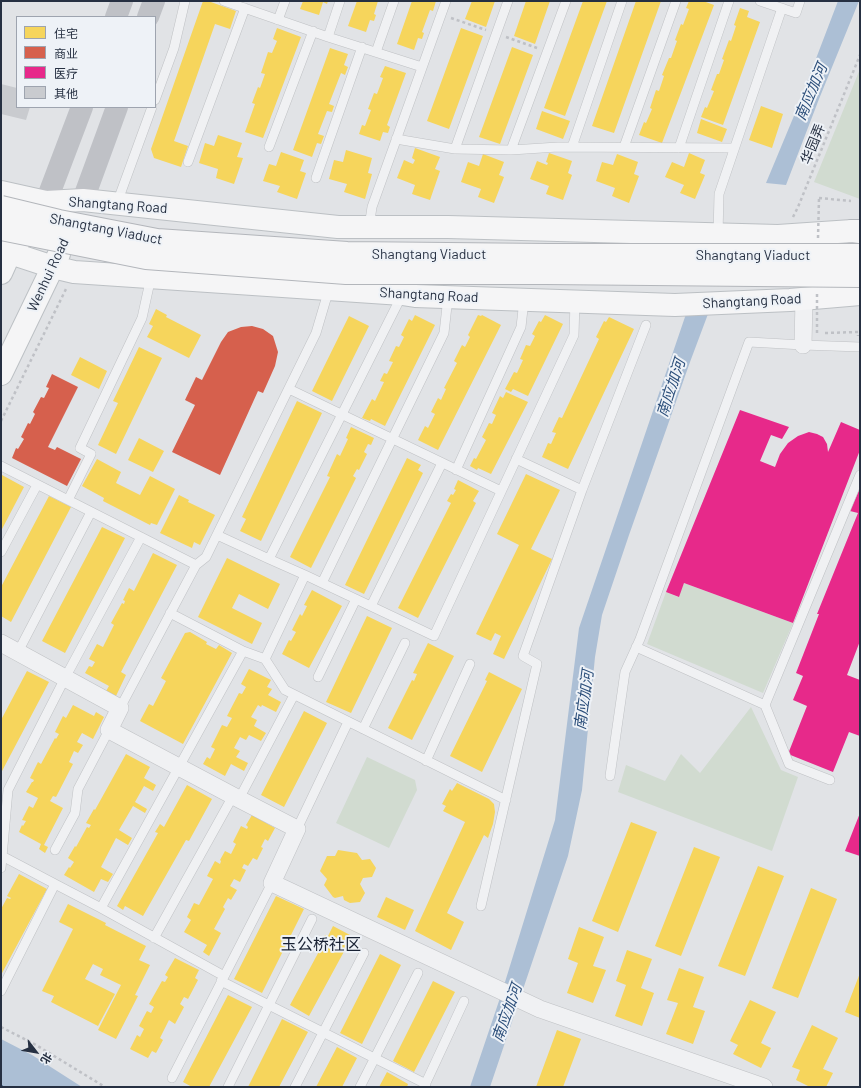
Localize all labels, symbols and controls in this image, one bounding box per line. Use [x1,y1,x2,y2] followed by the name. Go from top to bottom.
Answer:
[16,16,156,108] legend
[54,26,78,40] text: 住宅
[54,46,78,60] text: 商业
[791,61,831,123] water label: 南应加河
[54,66,78,80] text: 医疗
[54,86,78,100] text: 其他
[797,121,829,167] street label: 华园弄
[68,193,168,217] street label: Shangtang Road
[48,210,164,248] street label: Shangtang Viaduct
[24,236,72,314] street label: Wenhui Road
[372,246,486,262] street label: Shangtang Viaduct
[696,247,810,263] street label: Shangtang Viaduct
[379,284,479,306] street label: Shangtang Road
[702,290,802,312] street label: Shangtang Road
[653,357,689,419] water label: 南应加河
[571,669,597,731] water label: 南应加河
[281,935,361,955] district label: 玉公桥社区
[488,982,526,1044] water label: 南应加河
[16,1032,56,1072] north arrow
[38,1050,55,1067] text: 北

